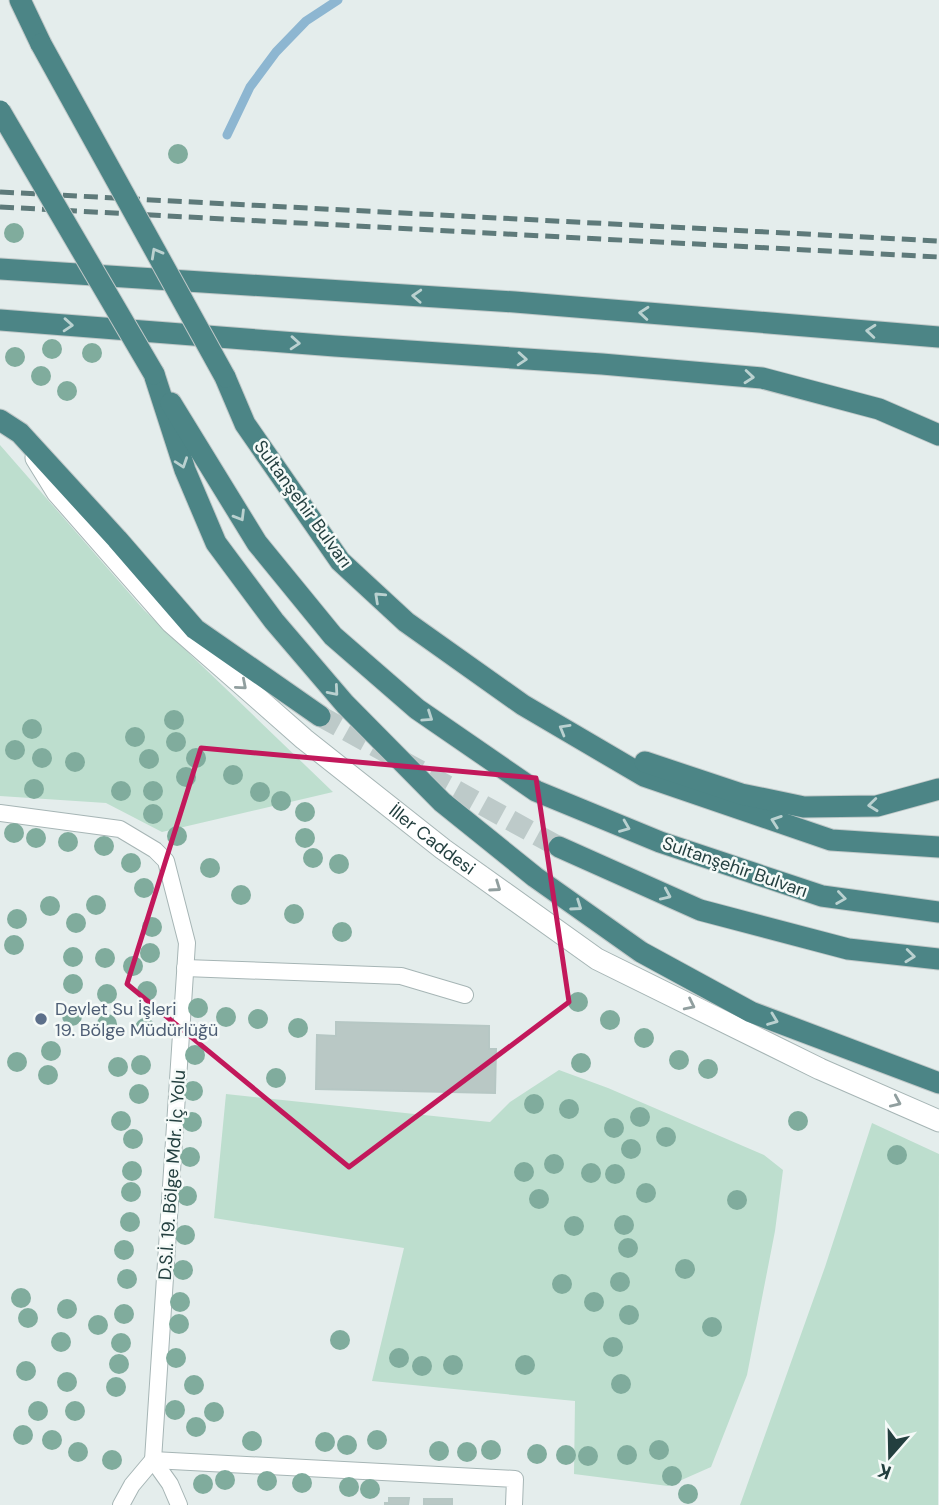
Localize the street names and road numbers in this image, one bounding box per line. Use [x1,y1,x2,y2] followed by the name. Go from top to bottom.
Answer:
[249,435,357,573] street label: Sultanşehir Bulvarı
[384,799,480,880] street label: İller Caddesi
[659,831,811,903] street label: Sultanşehir Bulvarı
[153,1069,191,1281] street label: D.S.İ. 19. Bölge Mdr. İç Yolu

